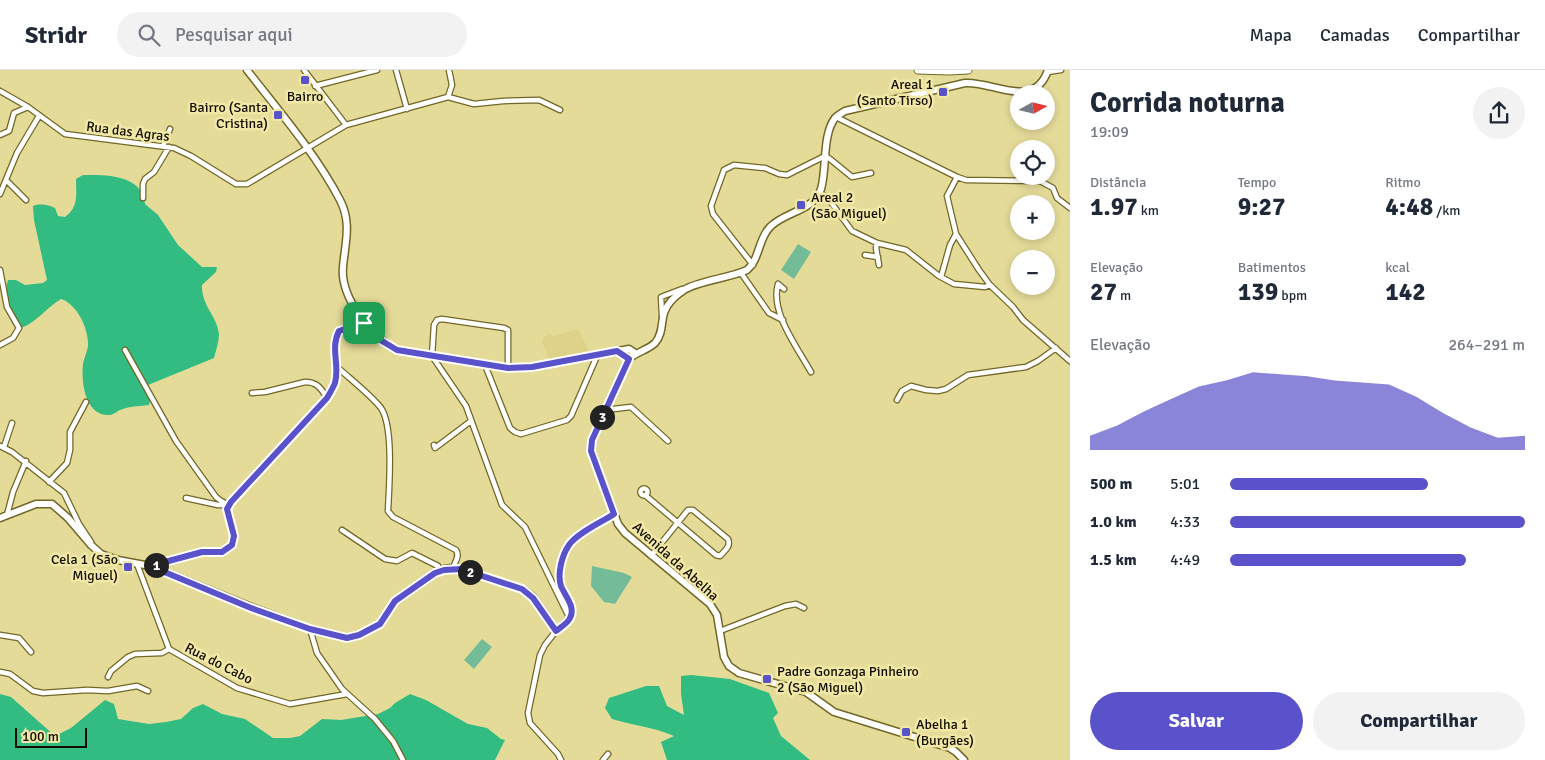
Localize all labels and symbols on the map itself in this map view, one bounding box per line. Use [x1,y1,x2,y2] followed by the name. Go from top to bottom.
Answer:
[299,74,311,86] marker: Bairro
[857,76,933,109] place label: Areal 1 (Santo Tirso)
[1010,85,1055,130] north arrow
[937,86,949,98] marker: Areal 1 (Santo Tirso)
[287,88,323,105] place label: Bairro
[189,99,268,132] place label: Bairro (Santa Cristina)
[272,109,284,121] marker: Bairro (Santa Cristina)
[85,118,171,145] street label: Rua das Agras
[811,189,887,222] place label: Areal 2 (São Miguel)
[795,199,807,211] marker: Areal 2 (São Miguel)
[343,302,385,344] pin
[590,404,614,430] pin: 3
[629,518,722,604] street label: Avenida da Abelha
[51,551,118,584] place label: Cela 1 (São Miguel)
[144,552,168,578] pin: 1
[458,560,482,584] pin: 2
[122,561,134,573] marker: Cela 1 (São Miguel)
[182,639,256,688] street label: Rua do Cabo
[777,663,919,696] place label: Padre Gonzaga Pinheiro 2 (São Miguel)
[761,673,773,685] marker: Padre Gonzaga Pinheiro 2 (São Miguel)
[916,716,974,749] place label: Abelha 1 (Burgães)
[15,725,88,748] scale bar
[900,726,912,738] marker: Abelha 1 (Burgães)

